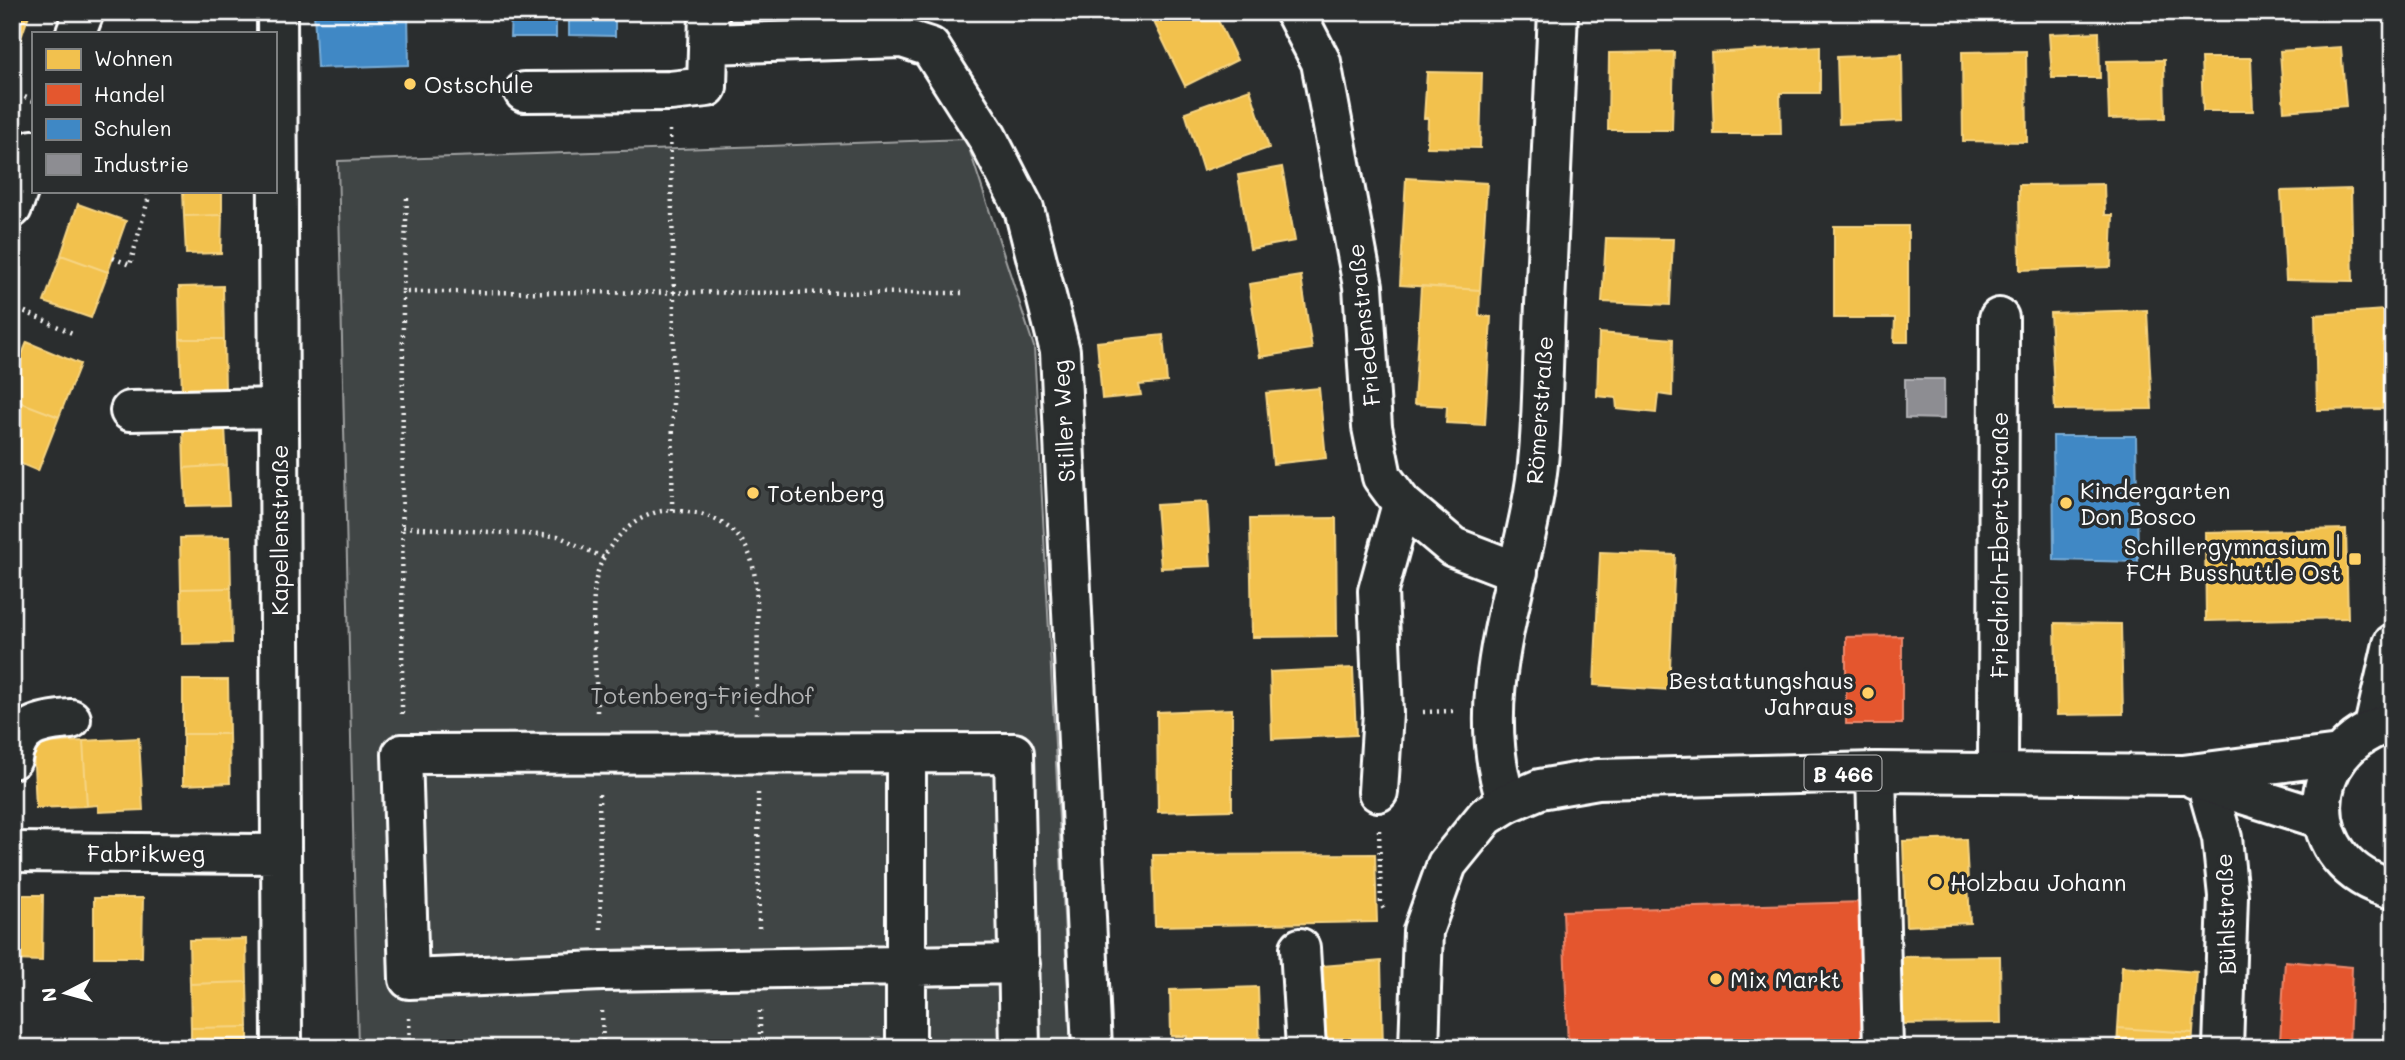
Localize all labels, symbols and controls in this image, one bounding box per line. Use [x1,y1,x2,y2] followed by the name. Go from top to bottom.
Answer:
[32,32,276,192] legend
[94,44,173,71] text: Wohnen
[424,69,534,99] place label: Ostschule
[402,76,418,92] marker: Ostschule
[94,80,165,107] text: Handel
[94,114,171,141] text: Schulen
[94,150,189,177] text: Industrie
[1340,242,1386,408] street label: Friedenstraße
[1519,335,1559,485] street label: Römerstraße
[1045,359,1081,483] street label: Stiller Weg
[1984,412,2014,678] street label: Friedrich-Ebert-Straße
[264,444,294,616] street label: Kapellenstraße
[2080,475,2230,531] place label: Kindergarten Don Bosco
[767,478,884,508] place label: Totenberg
[745,485,761,501] marker: Totenberg
[2058,495,2074,511] marker: Kindergarten Don Bosco
[2124,531,2341,587] place label: Schillergymnasium | FCH Busshuttle Ost
[2347,551,2363,567] marker: Schillergymnasium | FCH Busshuttle Ost
[1669,665,1854,721] place label: Bestattungshaus Jahraus
[591,680,814,710] park label: Totenberg-Friedhof
[1860,685,1876,701] marker: Bestattungshaus Jahraus
[1804,756,1882,790] road number: B 466
[87,838,205,868] street label: Fabrikweg
[2208,853,2242,975] street label: Bühlstraße
[1950,867,2127,897] place label: Holzbau Johann
[1928,874,1944,890] marker: Holzbau Johann
[32,958,102,1028] north arrow
[1730,964,1841,994] place label: Mix Markt
[1708,971,1724,987] marker: Mix Markt
[35,986,62,1003] text: N

